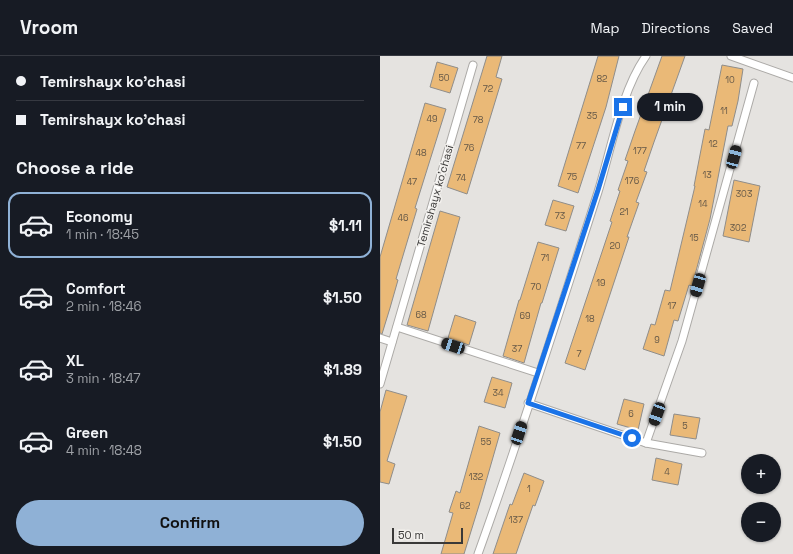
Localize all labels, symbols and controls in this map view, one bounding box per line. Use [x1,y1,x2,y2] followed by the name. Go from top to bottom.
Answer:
[20,15,78,40] text: Vroom
[590,19,620,37] text: Map
[642,19,710,37] text: Directions
[732,19,773,37] text: Saved
[40,72,186,91] text: Temirshayx ko'chasi
[438,72,450,84] house number: 50
[596,73,608,85] house number: 82
[725,74,735,86] house number: 10
[483,83,493,95] house number: 72
[637,93,703,121] callout: 1 min
[614,98,632,116] route end
[654,98,686,115] text: 1 min
[720,105,728,117] house number: 11
[40,110,186,129] text: Temirshayx ko'chasi
[587,110,597,122] house number: 35
[426,113,438,125] house number: 49
[473,114,484,126] house number: 78
[708,138,718,150] house number: 12
[576,140,586,152] house number: 77
[464,142,475,154] house number: 76
[414,143,456,249] street label: Temirshayx ko'chasi
[725,144,743,170] car
[633,145,647,157] house number: 177
[415,147,427,159] house number: 48
[16,156,134,179] text: Choose a ride
[702,169,712,181] house number: 13
[567,171,577,183] house number: 75
[456,172,466,184] house number: 74
[625,175,640,187] house number: 176
[407,176,417,188] house number: 47
[736,188,752,200] house number: 303
[698,198,708,210] house number: 14
[619,206,629,218] house number: 21
[18,207,54,243] icon: car
[66,207,133,226] text: Economy
[555,210,565,222] house number: 73
[397,212,409,224] house number: 46
[329,216,362,235] text: $1.11
[730,222,746,234] house number: 302
[66,226,139,243] text: 1 min · 18:45
[689,232,699,244] house number: 15
[609,240,621,252] house number: 20
[541,252,550,264] house number: 71
[689,272,707,298] car
[596,277,606,289] house number: 19
[18,279,54,315] icon: car
[66,279,126,298] text: Comfort
[531,281,542,293] house number: 70
[323,288,362,307] text: $1.50
[66,298,142,315] text: 2 min · 18:46
[668,300,676,312] house number: 17
[415,309,427,321] house number: 68
[519,310,531,322] house number: 69
[585,313,595,325] house number: 18
[654,334,660,346] house number: 9
[440,337,466,355] car
[512,343,522,355] house number: 37
[576,348,582,360] house number: 7
[18,351,54,387] icon: car
[66,351,84,370] text: XL
[323,360,362,379] text: $1.89
[66,370,141,387] text: 3 min · 18:47
[492,387,504,399] house number: 34
[647,401,667,427] car
[628,408,634,420] house number: 6
[510,420,528,446] car
[682,420,688,432] house number: 5
[18,423,54,459] icon: car
[66,423,108,442] text: Green
[623,429,641,447] route start
[323,432,362,451] text: $1.50
[481,436,491,448] house number: 55
[66,442,142,459] text: 4 min · 18:48
[741,454,781,542] map controls
[741,454,781,494] button: +
[664,466,670,478] house number: 4
[469,471,483,483] house number: 132
[527,483,531,495] house number: 1
[16,500,364,546] button: Confirm
[460,500,470,512] house number: 62
[741,502,781,542] button: −
[509,514,523,526] house number: 137
[392,526,463,545] scale bar
[398,528,424,542] text: 50 m

